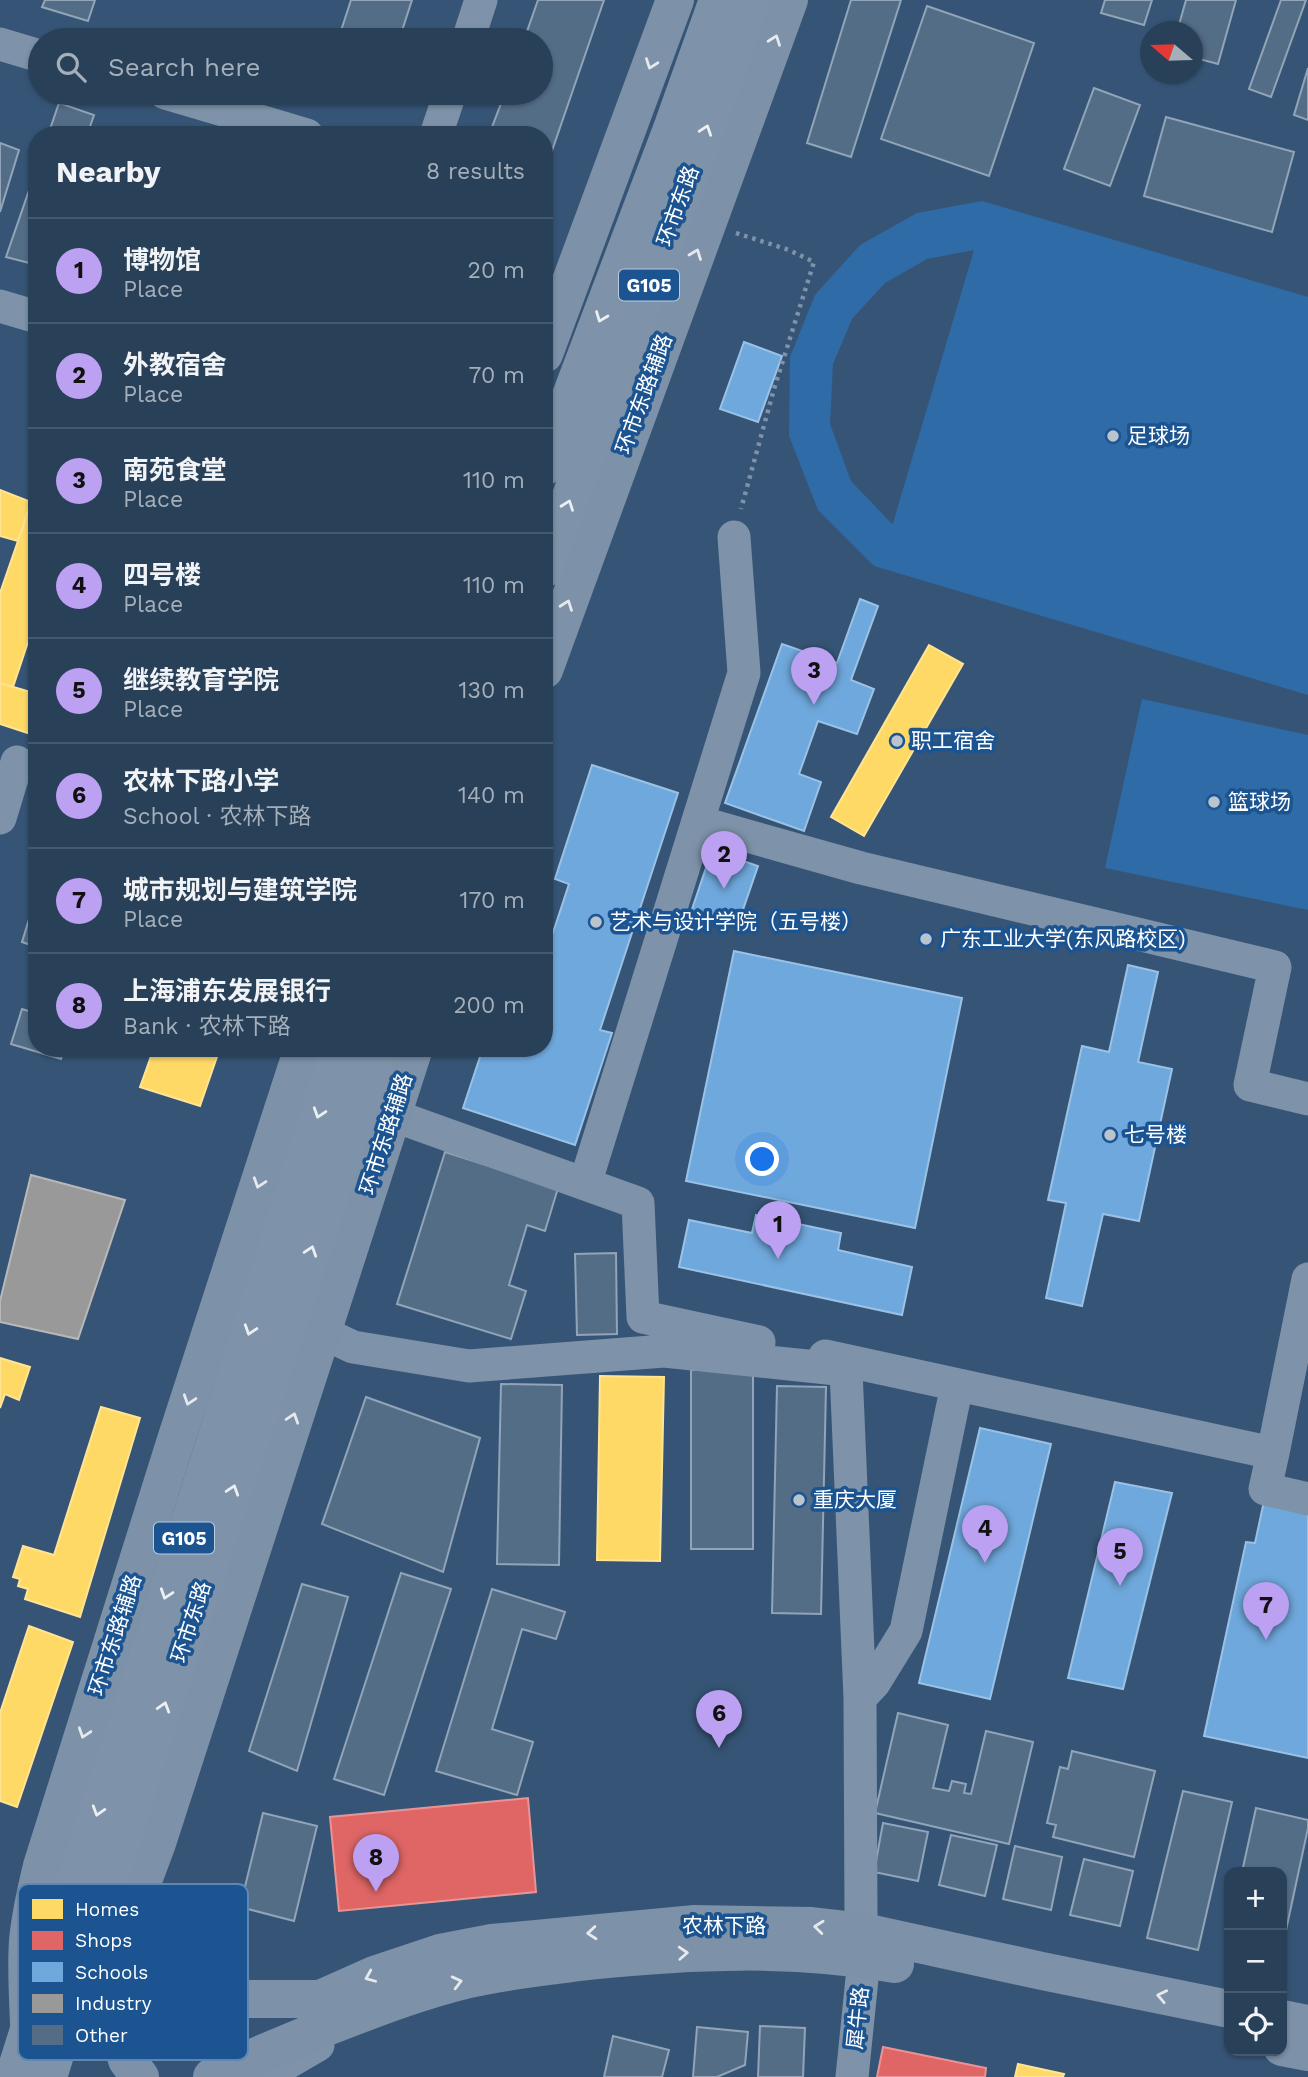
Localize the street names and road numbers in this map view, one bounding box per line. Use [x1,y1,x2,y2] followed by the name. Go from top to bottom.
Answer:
[651,162,704,250] street label: 环市东路
[619,270,679,300] road number: G105
[610,330,677,457] street label: 环市东路辅路
[354,1070,417,1198] street label: 环市东路辅路
[154,1522,214,1554] road number: G105
[83,1571,146,1699] street label: 环市东路辅路
[166,1578,215,1666] street label: 环市东路
[682,1913,766,1938] street label: 农林下路
[842,1985,873,2051] street label: 犀牛路

